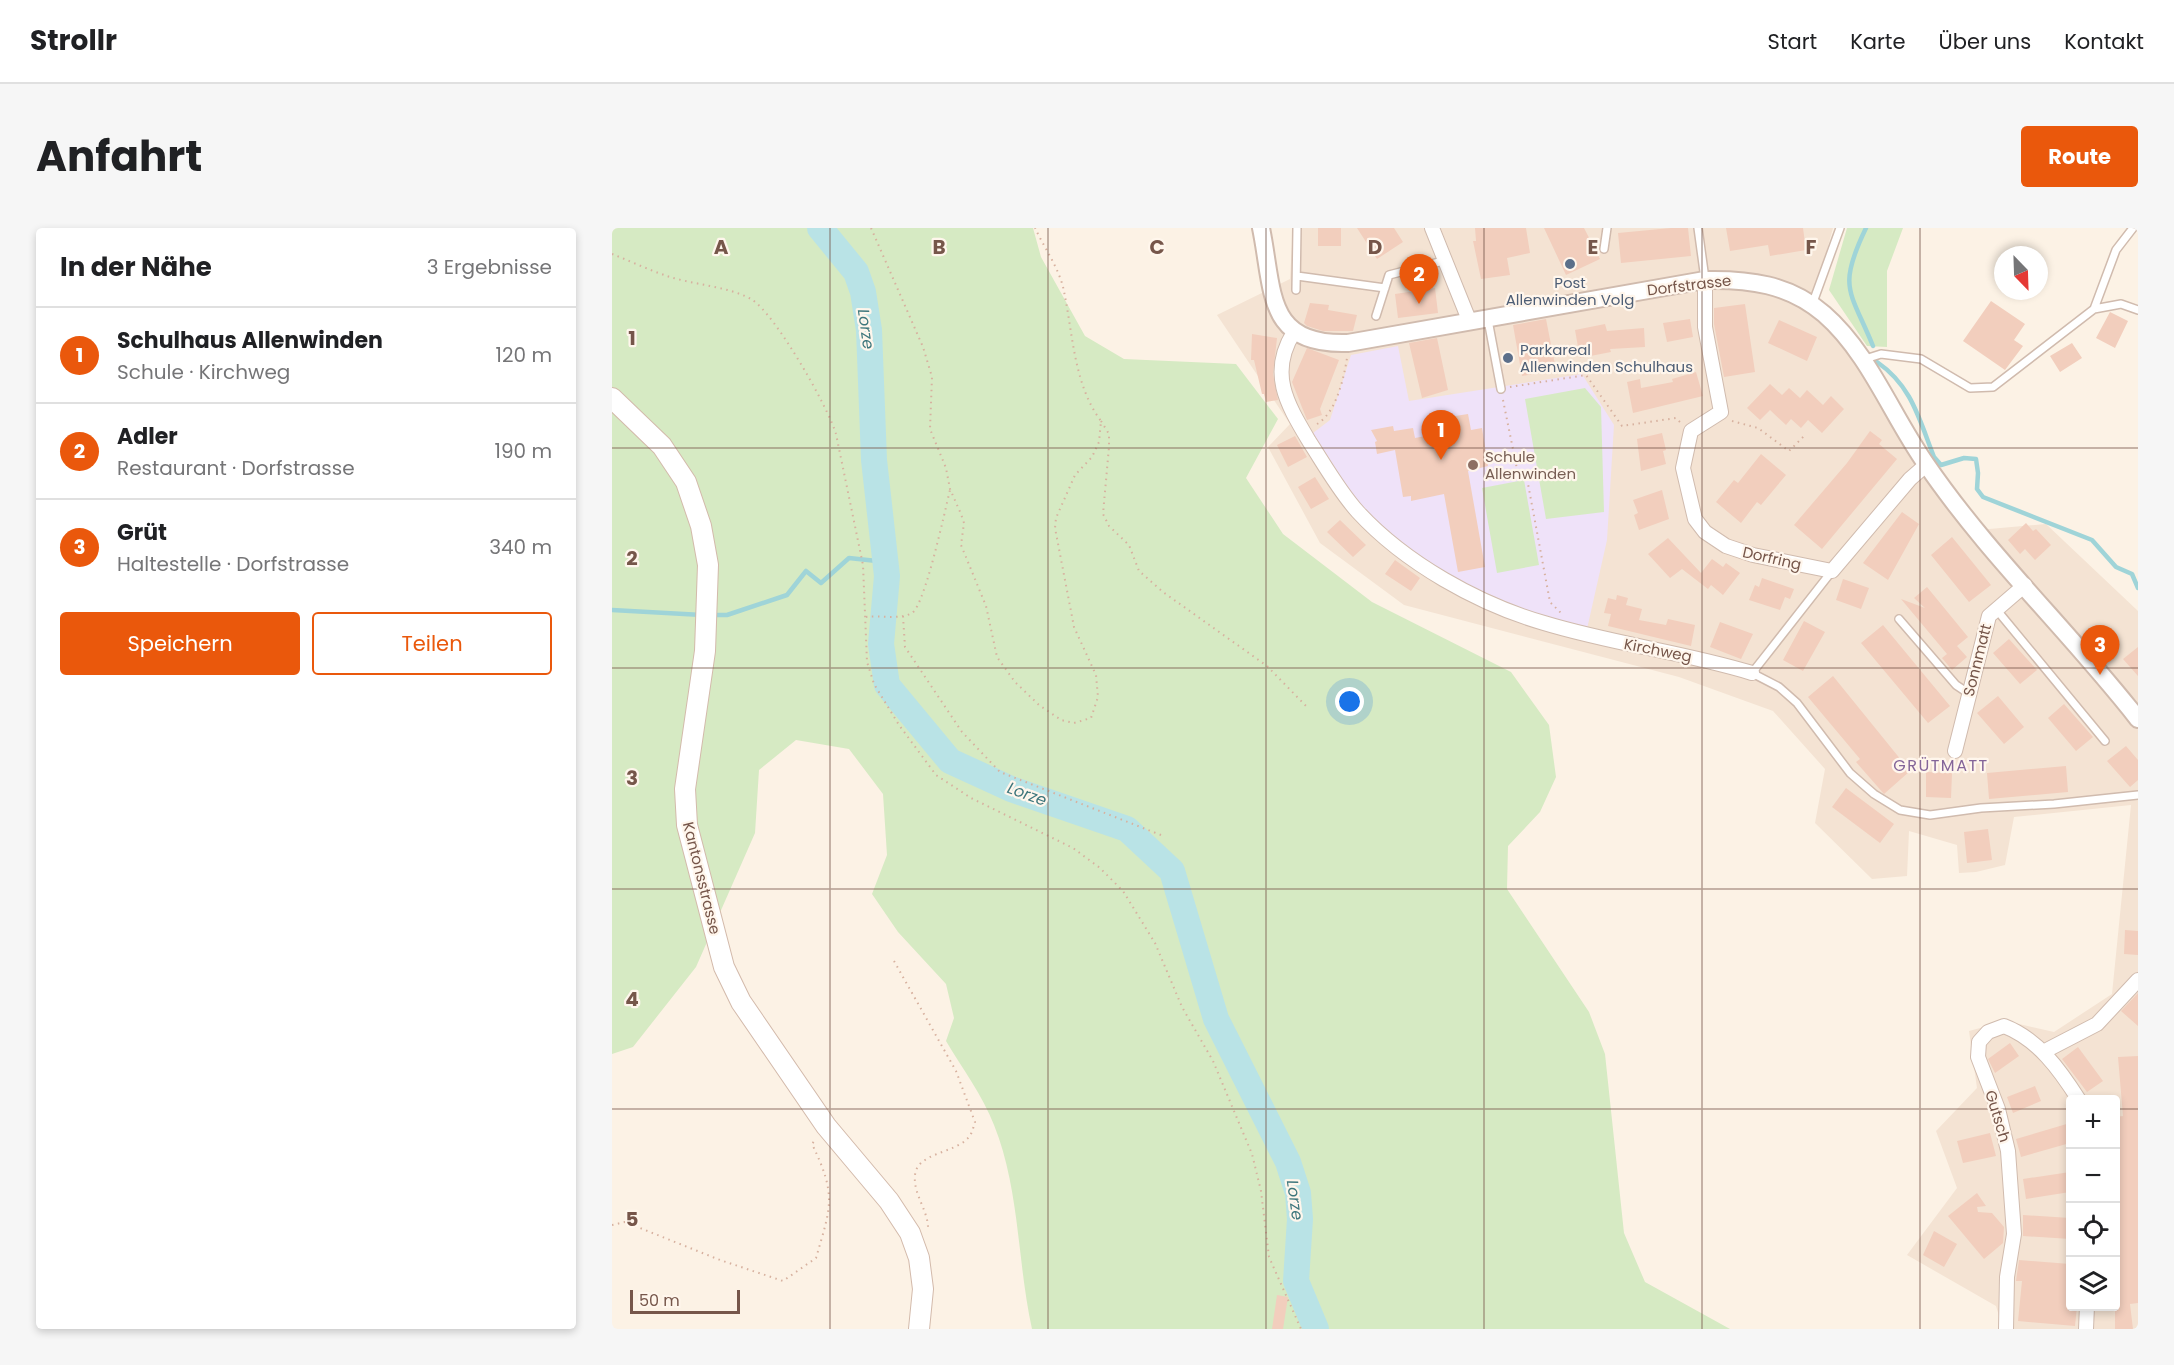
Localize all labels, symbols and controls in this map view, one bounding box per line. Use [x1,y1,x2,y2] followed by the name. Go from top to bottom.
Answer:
[30,21,117,60] text: Strollr
[1768,27,1817,56] text: Start
[1850,27,1906,56] text: Karte
[1939,27,2031,56] text: Über uns
[2064,27,2144,56] text: Kontakt
[2021,126,2138,187] button: Route
[36,127,202,186] text: Anfahrt
[714,233,729,261] text: A
[932,233,946,261] text: B
[1149,233,1165,261] text: C
[1368,233,1382,261] text: D
[1588,233,1598,261] text: E
[1806,233,1817,261] text: F
[1994,246,2048,300] north arrow
[60,249,212,285] text: In der Nähe
[427,253,552,281] text: 3 Ergebnisse
[1400,254,1438,304] pin: 2
[1563,257,1577,271] marker: Post Allenwinden Volg
[1646,269,1732,301] street label: Dorfstrasse
[1506,272,1634,310] place label: Post Allenwinden Volg
[852,307,880,351] water label: Lorze
[628,324,636,352] text: 1
[117,325,383,356] text: Schulhaus Allenwinden
[1520,339,1693,377] place label: Parkareal Allenwinden Schulhaus
[76,341,83,369] text: 1
[496,341,552,369] text: 120 m
[1501,351,1515,365] marker: Parkareal Allenwinden Schulhaus
[117,358,290,386] text: Schule · Kirchweg
[1422,410,1460,460] pin: 1
[117,421,178,452] text: Adler
[74,437,85,465] text: 2
[495,437,552,465] text: 190 m
[1485,446,1576,484] place label: Schule Allenwinden
[117,454,355,482] text: Restaurant · Dorfstrasse
[1466,458,1480,472] marker: Schule Allenwinden
[117,517,167,548] text: Grüt
[73,533,86,561] text: 3
[489,533,552,561] text: 340 m
[1741,541,1803,575] street label: Dorfring
[626,544,638,572] text: 2
[117,550,349,578] text: Haltestelle · Dorfstrasse
[60,612,300,675] button: Speichern
[312,612,552,675] button: Teilen
[1958,621,1996,699] street label: Sonnmatt
[2080,626,2120,675] pin: 3
[1622,633,1694,667] street label: Kirchweg
[1335,687,1364,716] your location
[1893,754,1989,777] district label: GRÜTMATT
[626,764,638,792] text: 3
[1004,776,1050,812] water label: Lorze
[678,820,726,936] street label: Kantonsstrasse
[625,985,639,1013] text: 4
[1980,1087,2016,1145] street label: Gutsch
[2066,1095,2120,1311] map controls
[2066,1095,2120,1149] button: +
[2066,1149,2120,1203] button: −
[1281,1178,1309,1222] water label: Lorze
[2066,1203,2120,1257] button: locate
[626,1205,639,1233] text: 5
[2066,1257,2120,1311] button: layers
[630,1287,740,1314] scale bar
[639,1289,680,1312] text: 50 m

